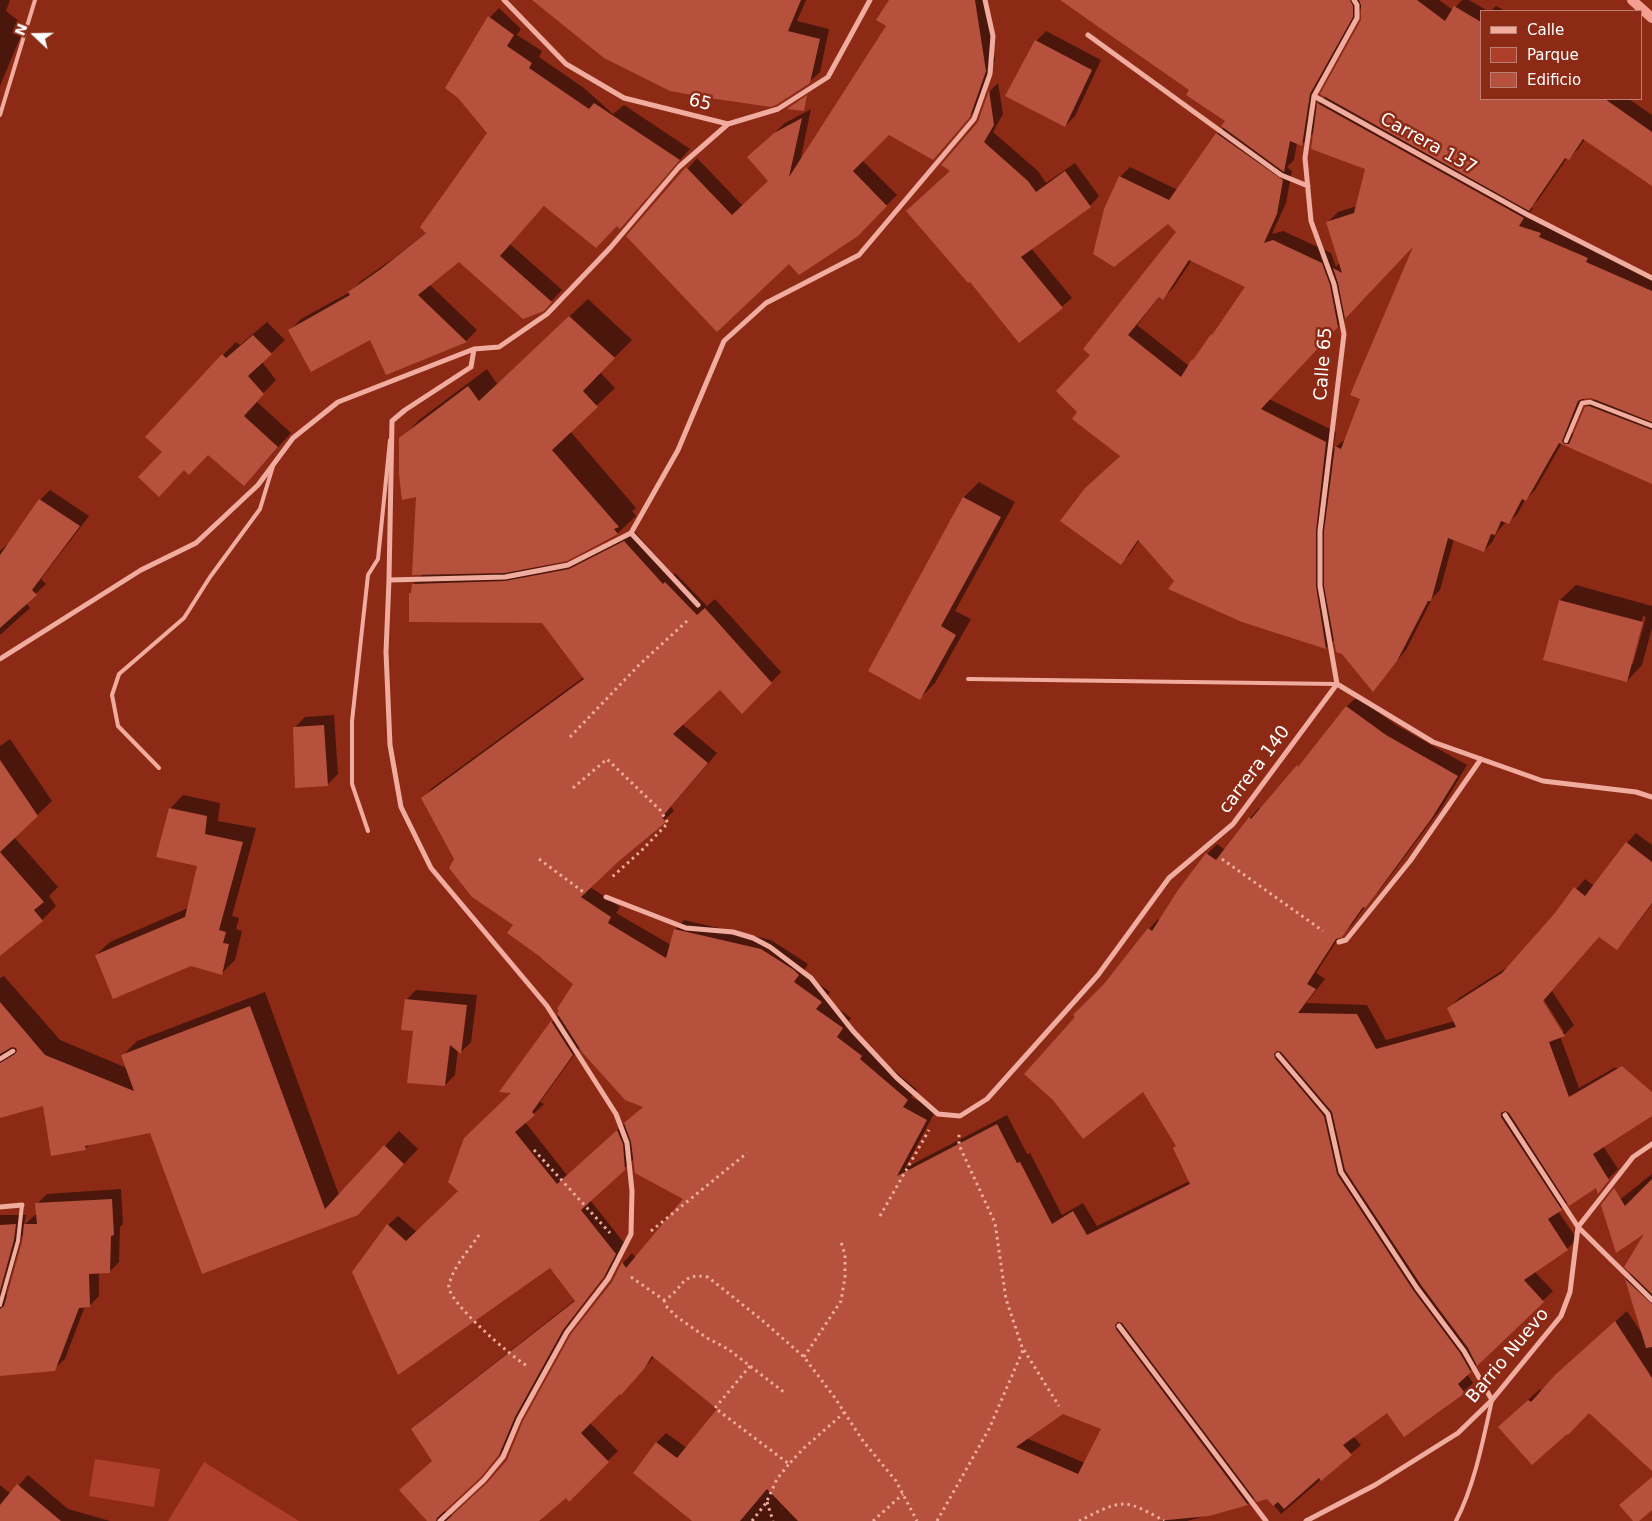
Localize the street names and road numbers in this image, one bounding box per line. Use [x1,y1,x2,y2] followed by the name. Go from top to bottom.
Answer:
[686,90,714,116] street label: 65
[1376,109,1480,179] street label: Carrera 137
[1311,327,1337,401] street label: Calle 65
[1215,722,1295,818] street label: carrera 140
[1462,1304,1554,1408] street label: Barrio Nuevo

